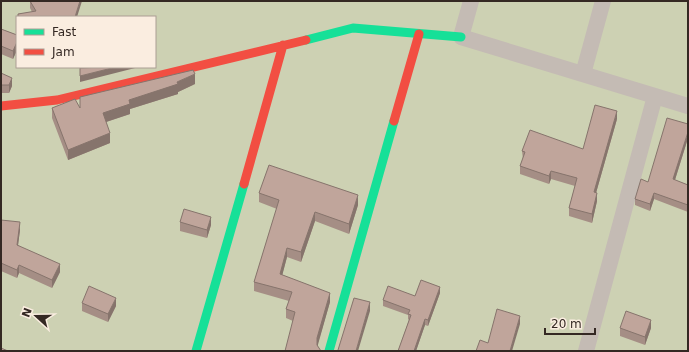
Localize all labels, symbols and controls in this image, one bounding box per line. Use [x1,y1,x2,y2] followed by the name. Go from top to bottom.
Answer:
[16,16,156,68] legend
[52,25,76,39] text: Fast
[51,45,75,59] text: Jam
[16,296,56,336] north arrow
[19,306,35,319] text: N
[545,310,595,336] scale bar
[551,317,582,331] text: 20 m

